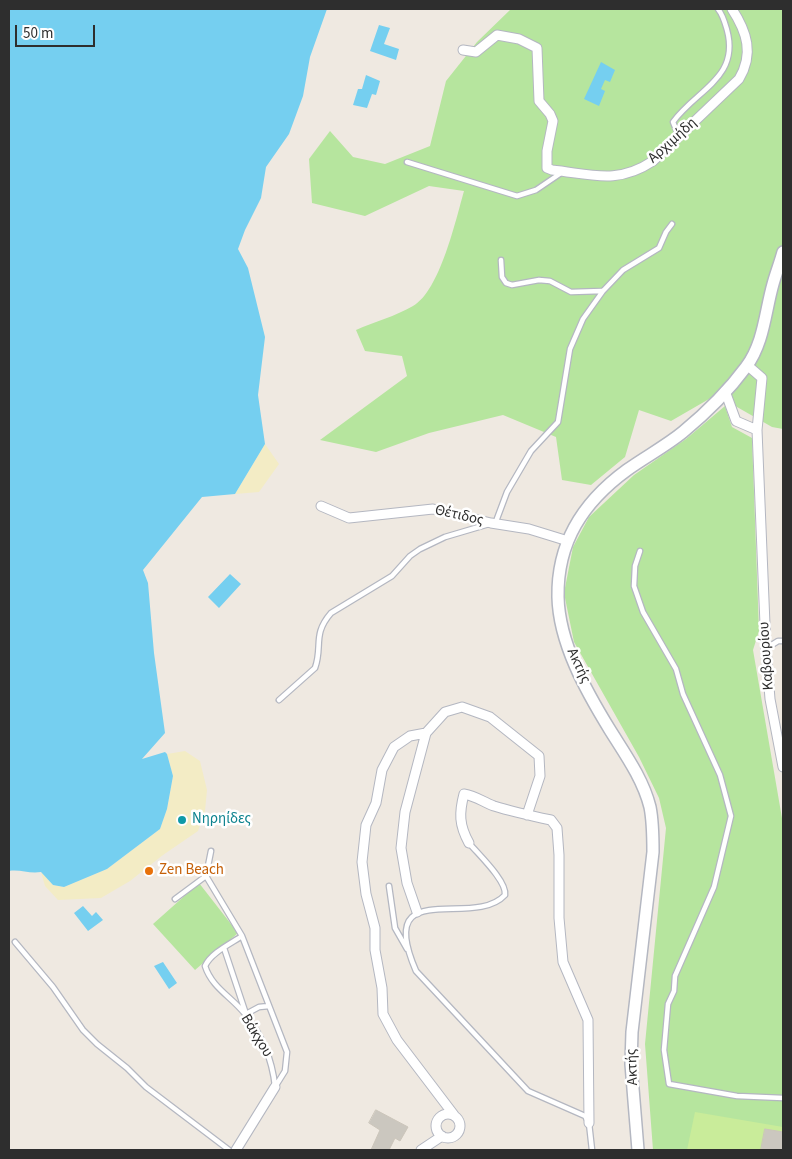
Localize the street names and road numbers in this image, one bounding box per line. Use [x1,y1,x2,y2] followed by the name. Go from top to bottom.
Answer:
[645,114,701,168] street label: Αρχιμήδη
[433,502,485,530] street label: Θέτιδος
[756,621,778,691] street label: Καβουρίου
[562,646,594,686] street label: Ακτής
[236,1011,276,1061] street label: Βάκχου
[623,1048,643,1086] street label: Ακτής

